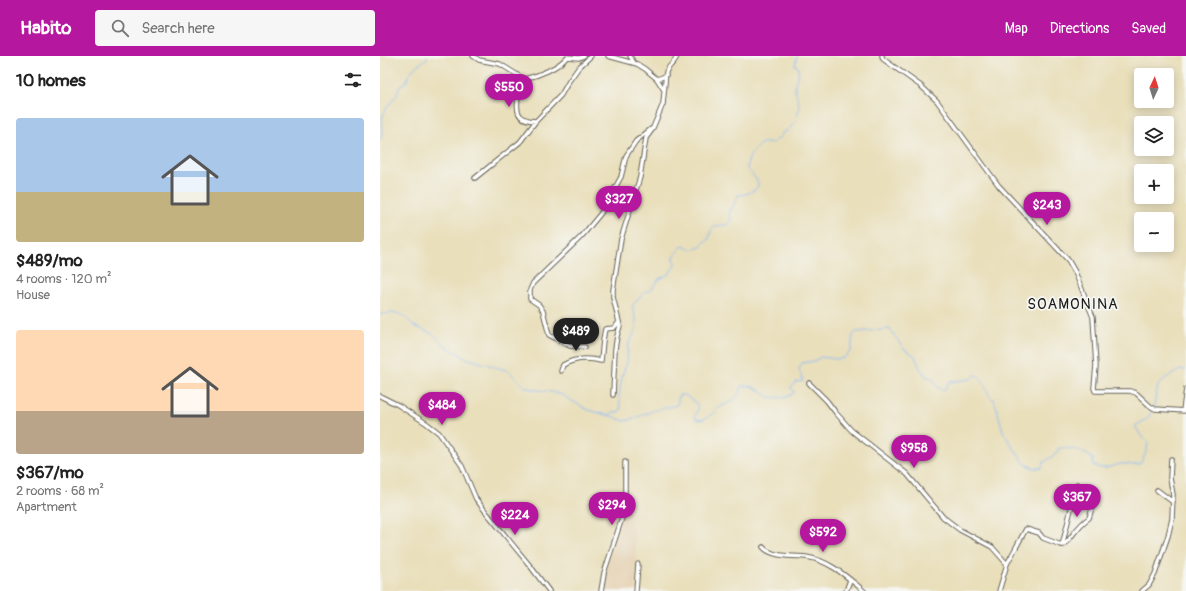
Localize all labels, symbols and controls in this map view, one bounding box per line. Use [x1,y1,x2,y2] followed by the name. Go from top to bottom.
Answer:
[95,10,375,46] search box
[20,16,71,40] text: Habito
[109,17,131,39] icon: search
[141,19,215,38] text: Search here
[1005,20,1028,37] text: Map
[1050,20,1109,37] text: Directions
[1131,20,1166,37] text: Saved
[1134,68,1174,108] north arrow
[1134,68,1174,252] map controls
[342,69,364,91] icon: filters
[16,70,86,91] text: 10 homes
[485,74,533,108] pin: $550
[494,79,524,95] text: $550
[1134,116,1174,156] button: layers
[154,144,226,216] icon: home
[1134,164,1174,204] button: +
[595,186,643,220] pin: $327
[605,191,633,207] text: $327
[1023,192,1071,226] pin: $243
[1032,197,1062,213] text: $243
[1134,212,1174,252] button: −
[16,250,83,271] text: $489/mo
[16,271,111,287] text: 4 rooms · 120 m²
[16,287,50,303] text: House
[1027,295,1119,314] district label: SOAMONINA
[552,318,600,352] pin: $489
[562,323,590,339] text: $489
[154,356,226,428] icon: home
[418,392,466,426] pin: $484
[428,397,456,413] text: $484
[890,435,938,469] pin: $958
[900,440,928,456] text: $958
[16,462,84,483] text: $367/mo
[16,483,104,499] text: 2 rooms · 68 m²
[1053,484,1101,518] pin: $367
[1063,489,1091,505] text: $367
[588,492,636,526] pin: $294
[598,497,626,513] text: $294
[16,499,77,515] text: Apartment
[491,502,539,536] pin: $224
[500,507,530,523] text: $224
[799,519,847,553] pin: $592
[809,524,837,540] text: $592

